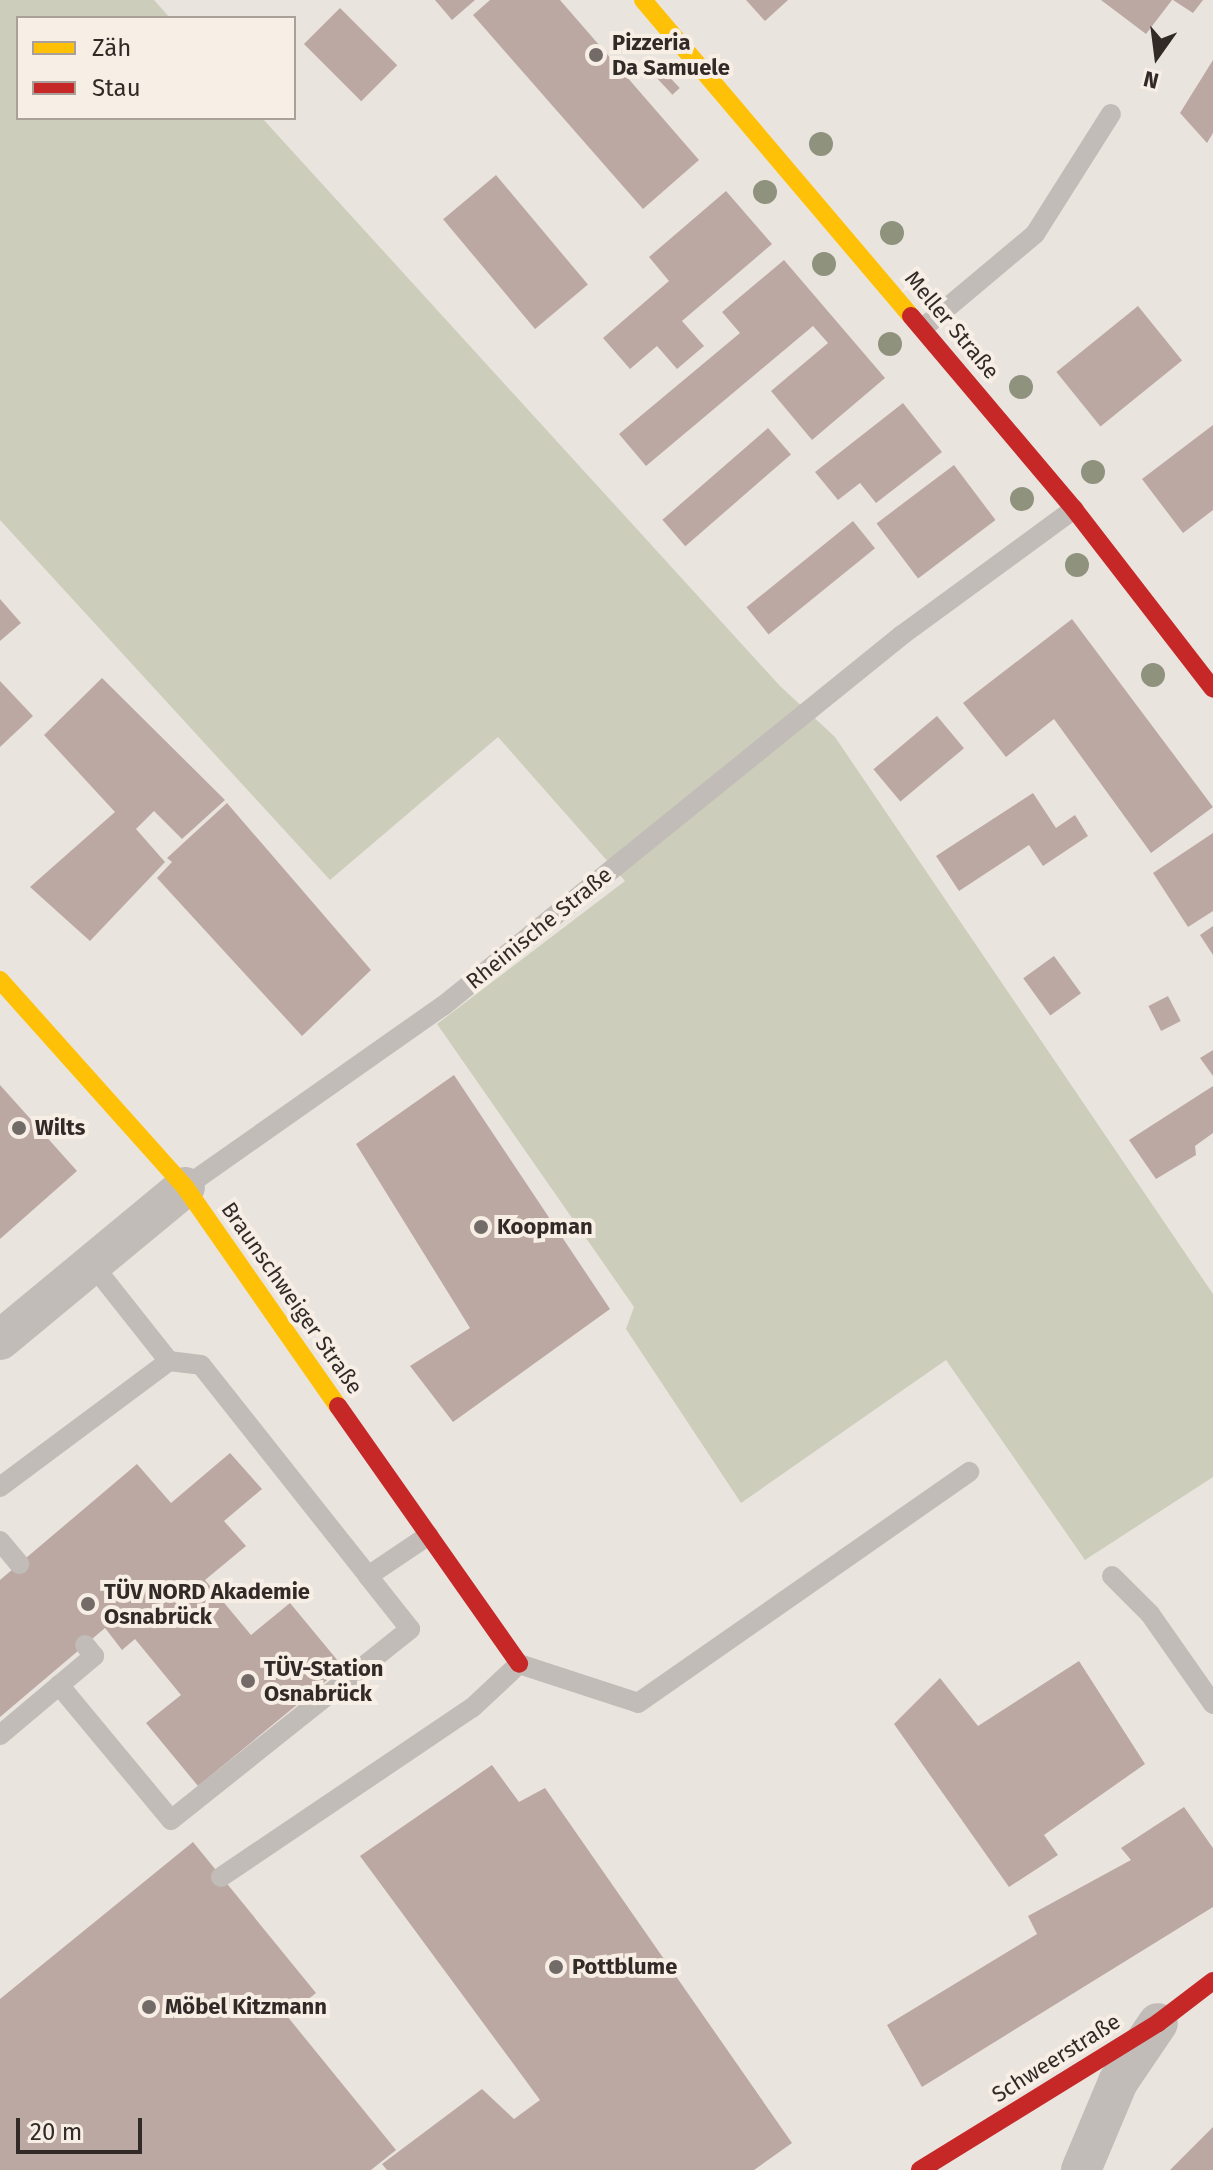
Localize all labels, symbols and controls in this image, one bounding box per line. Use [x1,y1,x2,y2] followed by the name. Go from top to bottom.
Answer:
[16,16,296,120] legend
[1117,16,1197,96] north arrow
[612,29,730,80] place label: Pizzeria Da Samuele
[92,34,131,62] text: Zäh
[587,46,605,64] marker: Pizzeria Da Samuele
[1141,65,1161,95] text: N
[92,74,141,102] text: Stau
[899,266,1005,384] street label: Meller Straße
[461,861,617,995] street label: Rheinische Straße
[35,1115,85,1141] place label: Wilts
[10,1119,28,1137] marker: Wilts
[216,1197,368,1399] street label: Braunschweiger Straße
[497,1214,593,1240] place label: Koopman
[472,1218,490,1236] marker: Koopman
[104,1578,310,1630] place label: TÜV NORD Akademie Osnabrück
[79,1595,97,1613] marker: TÜV NORD Akademie Osnabrück
[264,1655,384,1706] place label: TÜV-Station Osnabrück
[239,1672,257,1690] marker: TÜV-Station Osnabrück
[572,1954,677,1980] place label: Pottblume
[547,1958,565,1976] marker: Pottblume
[165,1994,327,2020] place label: Möbel Kitzmann
[140,1998,158,2016] marker: Möbel Kitzmann
[987,2008,1125,2108] street label: Schweerstraße
[20,2102,146,2152] scale bar
[30,2118,82,2146] text: 20 m

